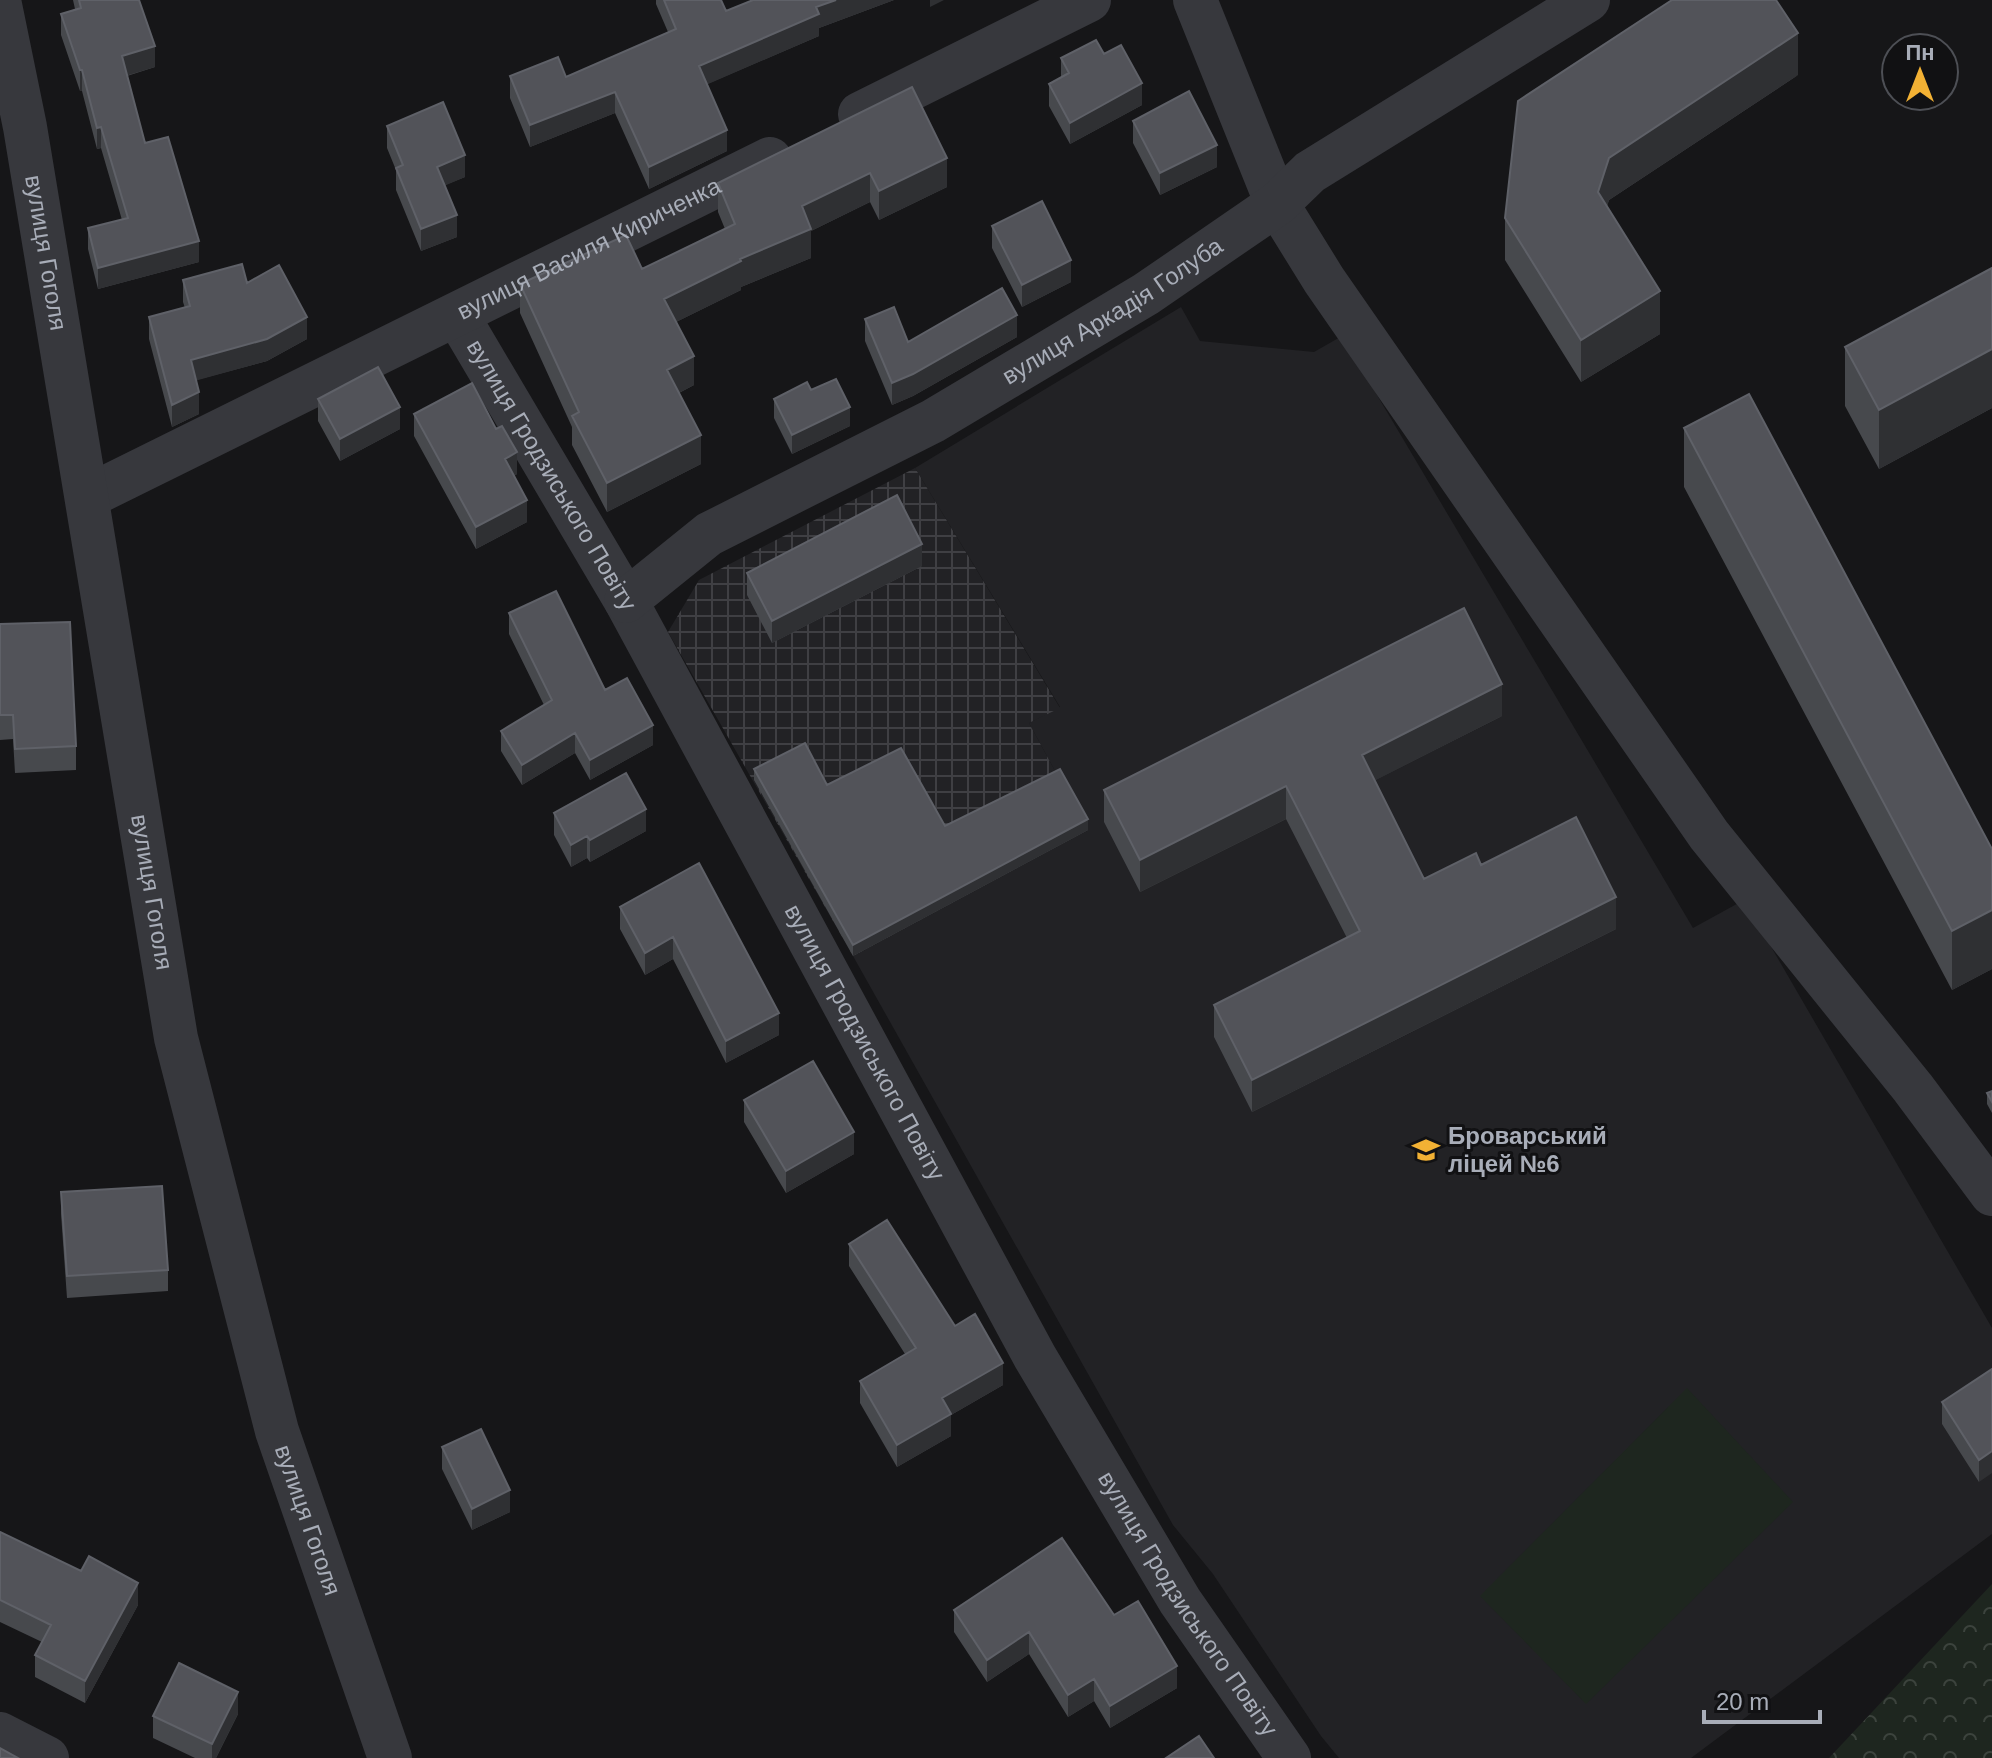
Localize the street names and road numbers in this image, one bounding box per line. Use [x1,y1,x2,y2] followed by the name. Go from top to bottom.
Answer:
[452,171,726,325] street label: вулиця Василя Кириченка
[20,173,73,333] street label: вулиця Гоголя
[997,231,1228,390] street label: вулиця Аркадія Голуба
[462,335,642,615] street label: вулиця Гродзиського Повіту
[126,812,178,972] street label: вулиця Гоголя
[780,899,951,1185] street label: вулиця Гродзиського Повіту
[270,1441,347,1599] street label: вулиця Гоголя
[1093,1466,1283,1741] street label: вулиця Гродзиського Повіту

